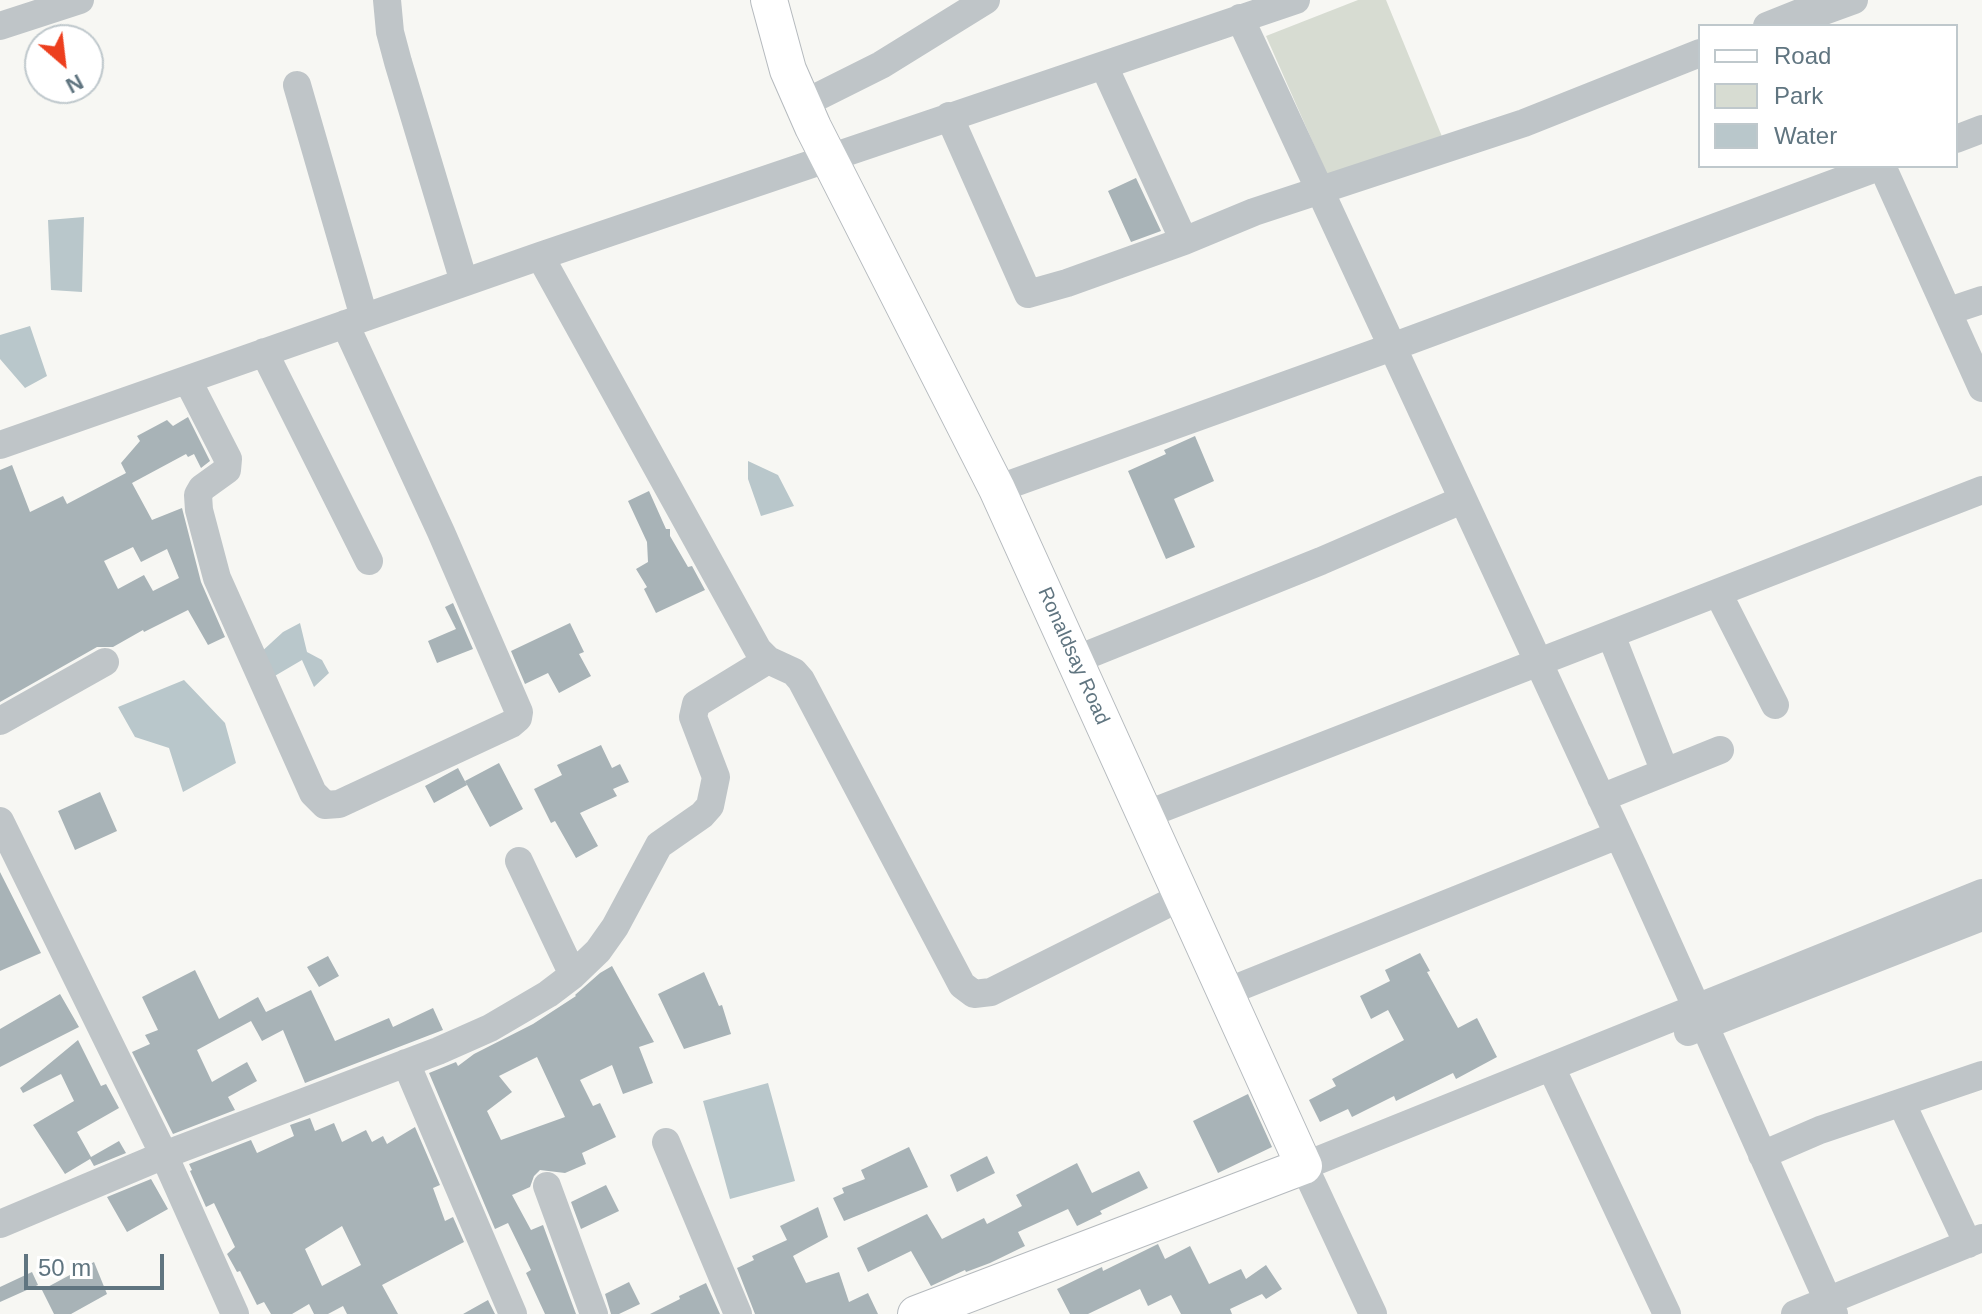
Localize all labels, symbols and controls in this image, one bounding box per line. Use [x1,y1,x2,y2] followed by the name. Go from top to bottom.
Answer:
[24,24,104,104] north arrow
[1698,24,1958,168] legend
[1774,42,1831,69] text: Road
[62,69,87,99] text: N
[1774,82,1823,109] text: Park
[1774,122,1837,149] text: Water
[1032,584,1114,728] street label: Ronaldsay Road
[28,1238,168,1288] scale bar
[38,1254,91,1281] text: 50 m

